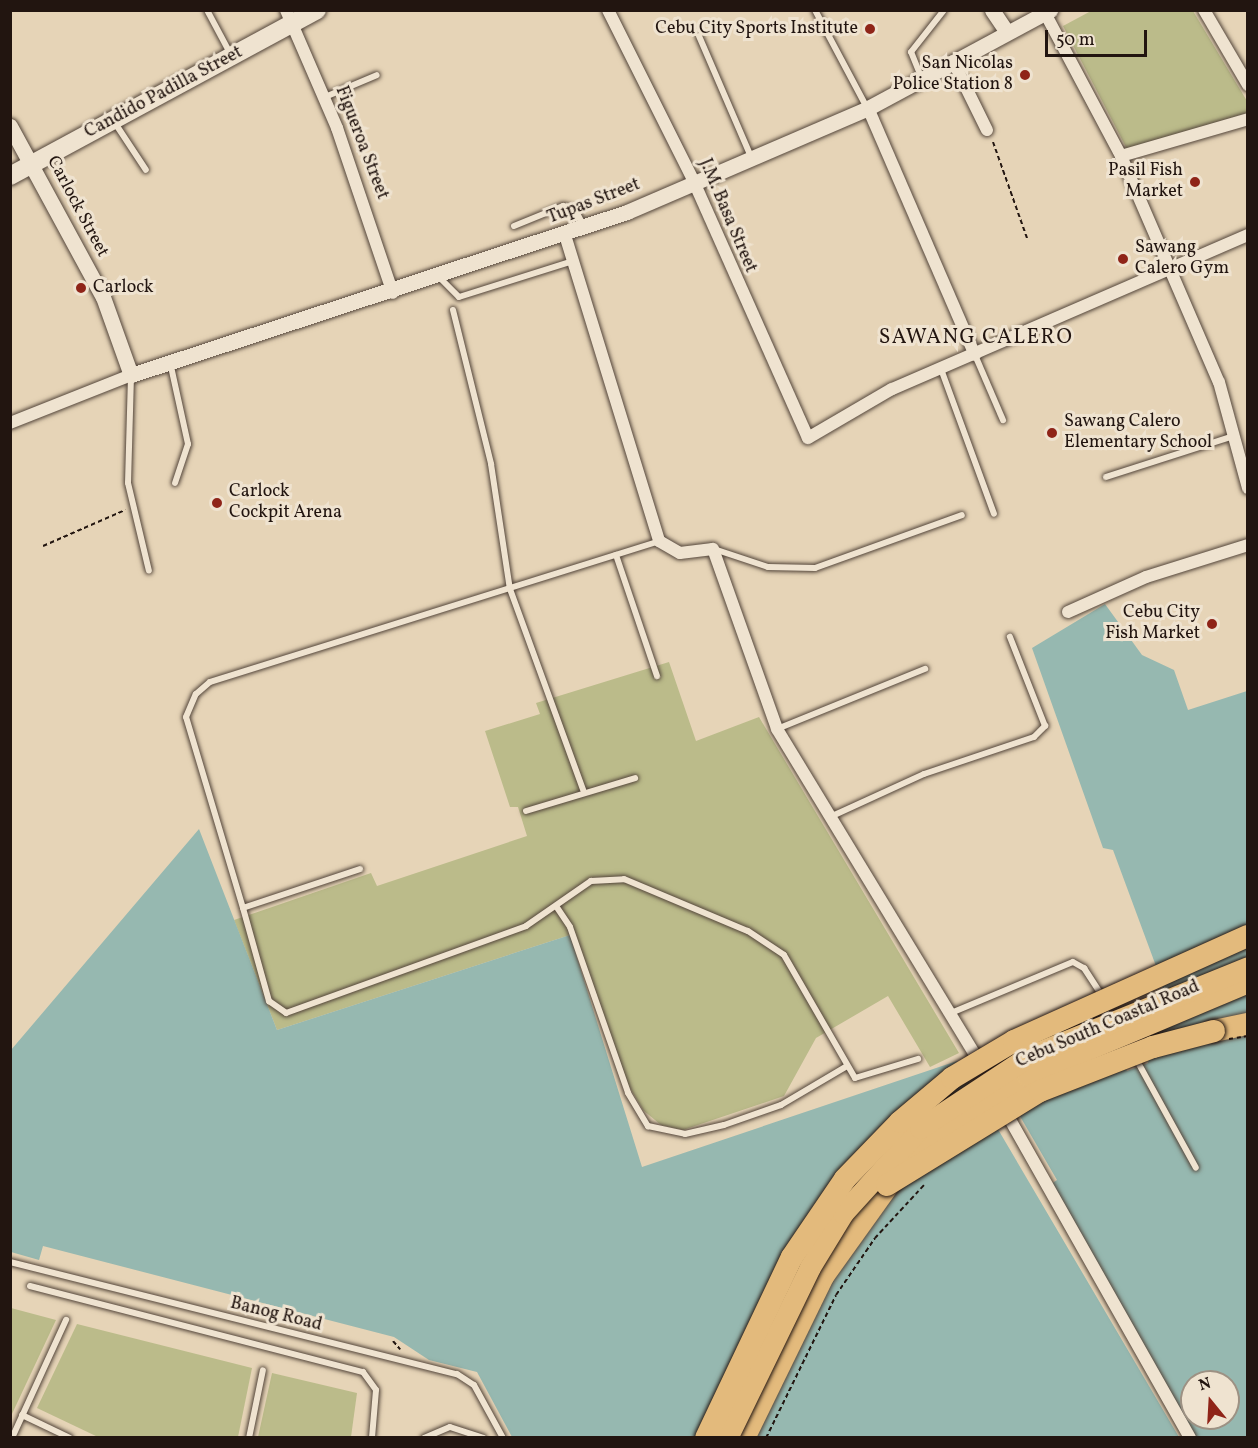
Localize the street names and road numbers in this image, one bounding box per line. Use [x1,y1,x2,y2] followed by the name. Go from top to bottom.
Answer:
[81,42,247,144] street label: Candido Padilla Street
[329,83,393,203] street label: Figueroa Street
[41,153,113,261] street label: Carlock Street
[693,156,761,276] street label: J.M. Basa Street
[545,174,643,230] street label: Tupas Street
[1013,977,1203,1073] street label: Cebu South Coastal Road
[228,1293,324,1337] street label: Banog Road

